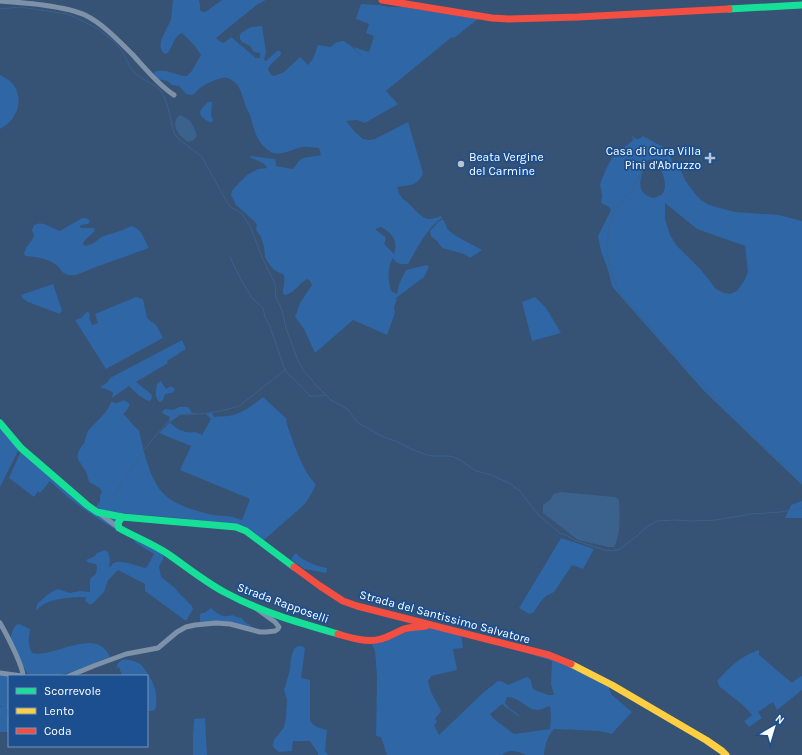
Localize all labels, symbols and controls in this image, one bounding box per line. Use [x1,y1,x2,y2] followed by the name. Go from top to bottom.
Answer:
[606,144,701,172] place label: Casa di Cura Villa Pini d'Abruzzo
[469,150,544,178] place label: Beata Vergine del Carmine
[704,152,716,164] marker: Casa di Cura Villa Pini d'Abruzzo
[456,159,466,169] marker: Beata Vergine del Carmine
[235,580,331,626] street label: Strada Rapposelli
[358,587,532,647] street label: Strada del Santissimo Salvatore
[8,675,148,747] legend
[44,684,101,698] text: Scorrevole
[44,704,74,718] text: Lento
[754,707,794,747] north arrow
[773,712,787,727] text: N
[44,724,72,738] text: Coda

